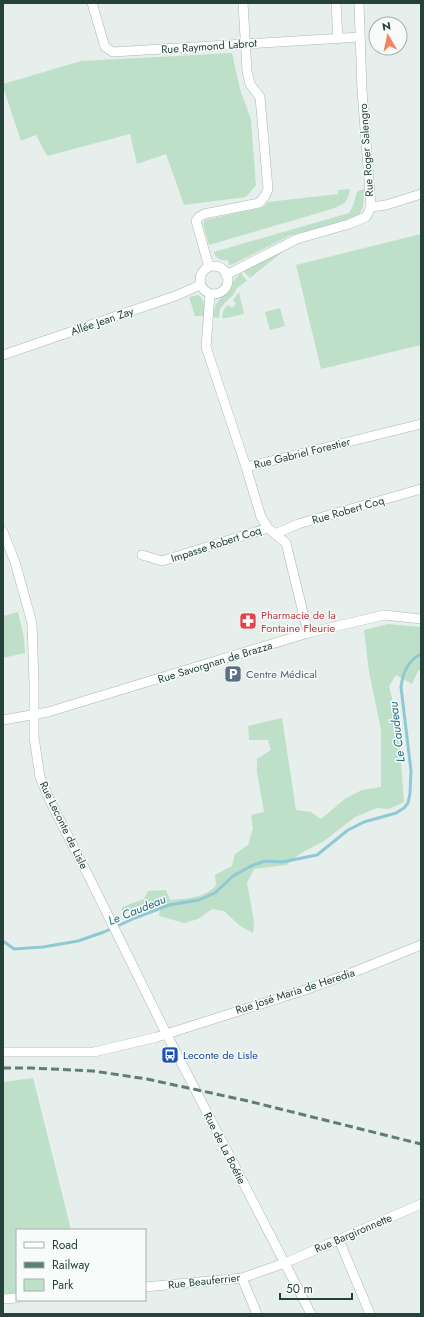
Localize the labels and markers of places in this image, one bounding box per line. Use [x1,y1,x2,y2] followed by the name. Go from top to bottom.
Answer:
[261,607,336,636] place label: Pharmacie de la Fontaine Fleurie
[238,611,258,631] pharmacy icon: Pharmacie de la Fontaine Fleurie
[223,664,243,684] parking icon: Centre Médical
[246,666,317,682] place label: Centre Médical
[160,1045,180,1065] bus stop icon: Leconte de Lisle
[183,1047,258,1063] place label: Leconte de Lisle

